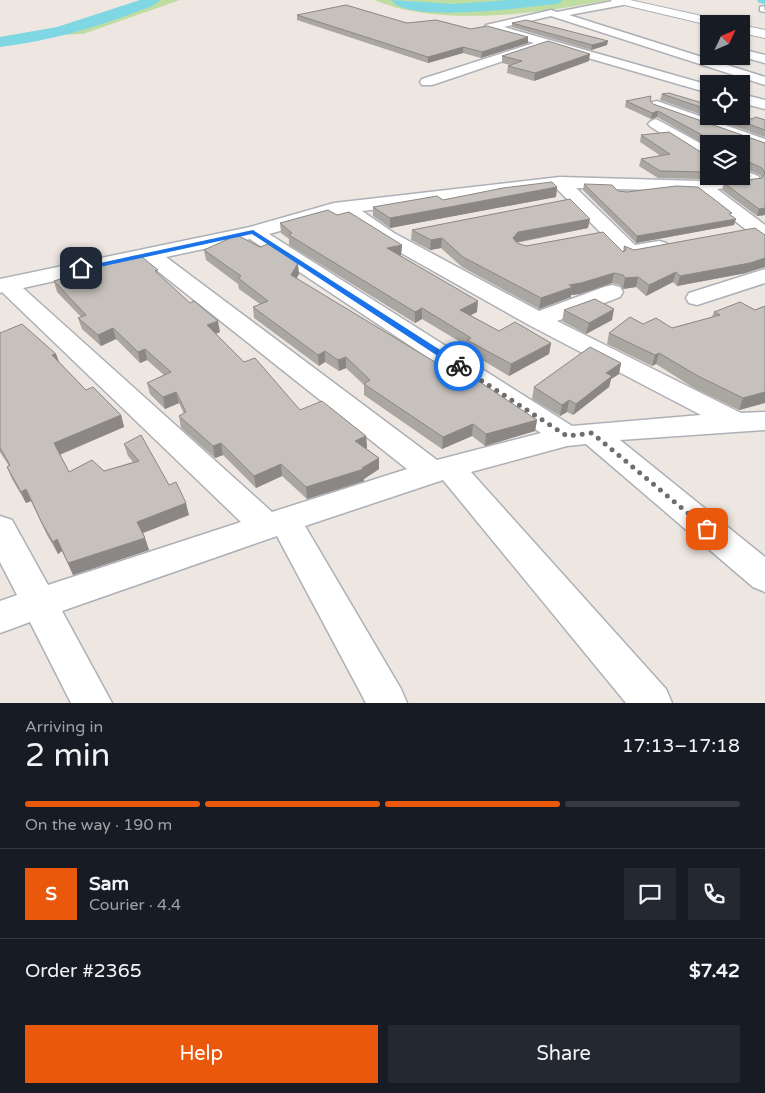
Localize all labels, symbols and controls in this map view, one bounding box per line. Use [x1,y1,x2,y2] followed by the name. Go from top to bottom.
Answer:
[700,15,750,65] north arrow
[700,15,750,185] map controls
[700,75,750,125] button: locate
[700,135,750,185] button: layers
[60,247,102,289] pin
[67,254,95,282] icon: home
[434,341,484,391] courier
[445,352,473,380] icon: bike
[686,508,728,550] pin
[693,515,721,543] icon: bag
[25,717,103,737] text: Arriving in
[622,735,740,757] text: 17:13–17:18
[25,737,110,775] text: 2 min
[25,815,172,835] text: On the way · 190 m
[624,868,676,920] button: chat
[688,868,740,920] button: phone
[89,873,129,895] text: Sam
[45,883,57,905] text: S
[89,895,181,915] text: Courier · 4.4
[25,960,142,982] text: Order #2365
[689,960,740,982] text: $7.42
[25,1025,378,1083] button: Help
[388,1025,740,1083] button: Share

